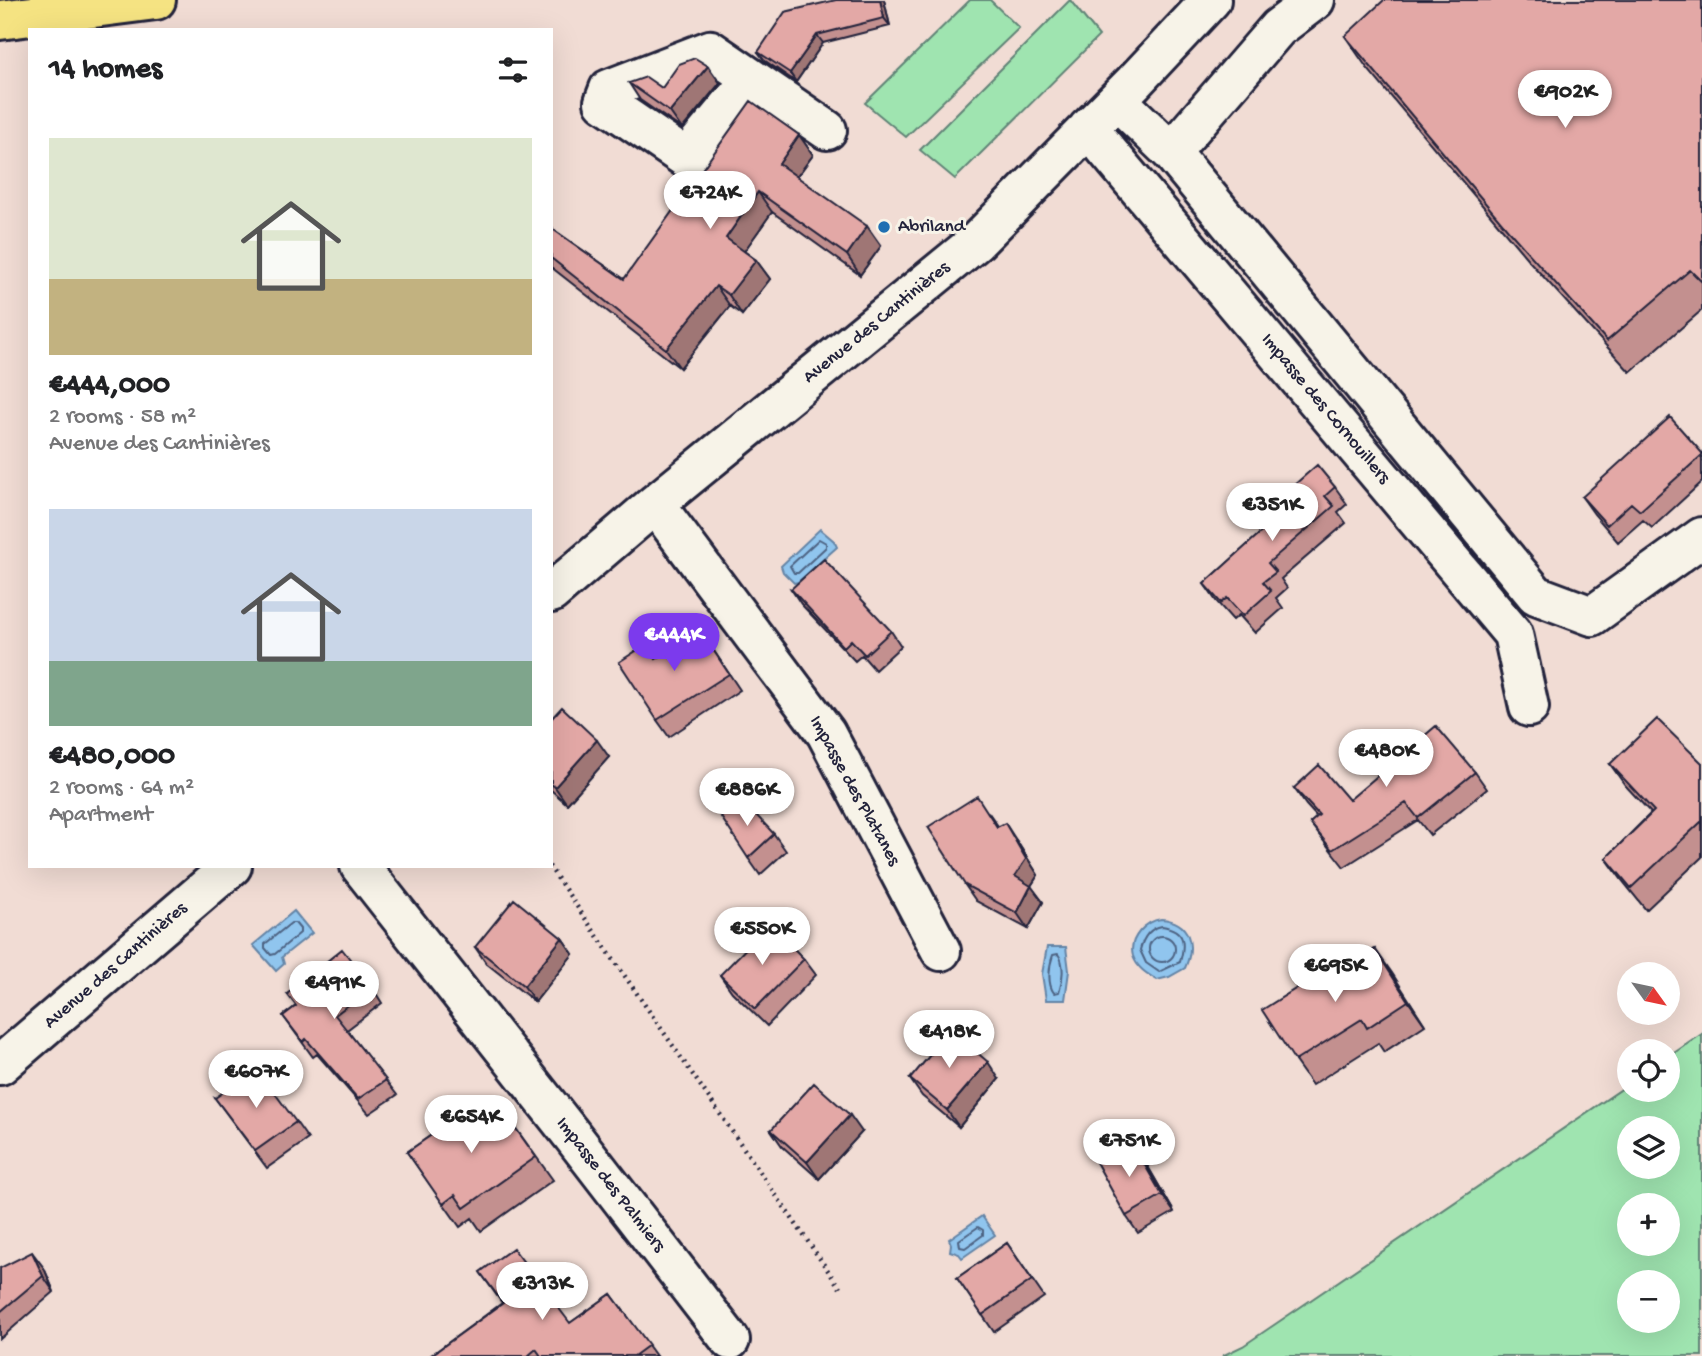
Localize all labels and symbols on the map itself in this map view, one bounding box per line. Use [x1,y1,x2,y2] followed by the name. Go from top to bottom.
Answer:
[1516,71,1614,130] pin: €902K
[661,172,759,231] pin: €724K
[898,216,967,239] place label: Abriland
[876,219,892,235] marker: Abriland
[799,256,956,389] street label: Avenue des Cantinières
[1255,329,1395,490] street label: Impasse des Cornouillers
[1223,484,1321,543] pin: €351K
[625,614,723,673] pin: €444K
[803,712,905,871] street label: Impasse des Platanes
[1337,730,1435,789] pin: €480K
[698,768,796,828] pin: €886K
[40,897,193,1034] street label: Avenue des Cantinières
[713,908,811,967] pin: €550K
[1286,944,1384,1004] pin: €695K
[285,962,383,1021] pin: €491K
[1617,962,1680,1026] north arrow
[900,1010,998,1070] pin: €418K
[207,1050,305,1110] pin: €607K
[422,1096,520,1155] pin: €654K
[550,1113,670,1258] street label: Impasse des Palmiers
[1080,1120,1178,1179] pin: €751K
[493,1262,591,1322] pin: €313K

